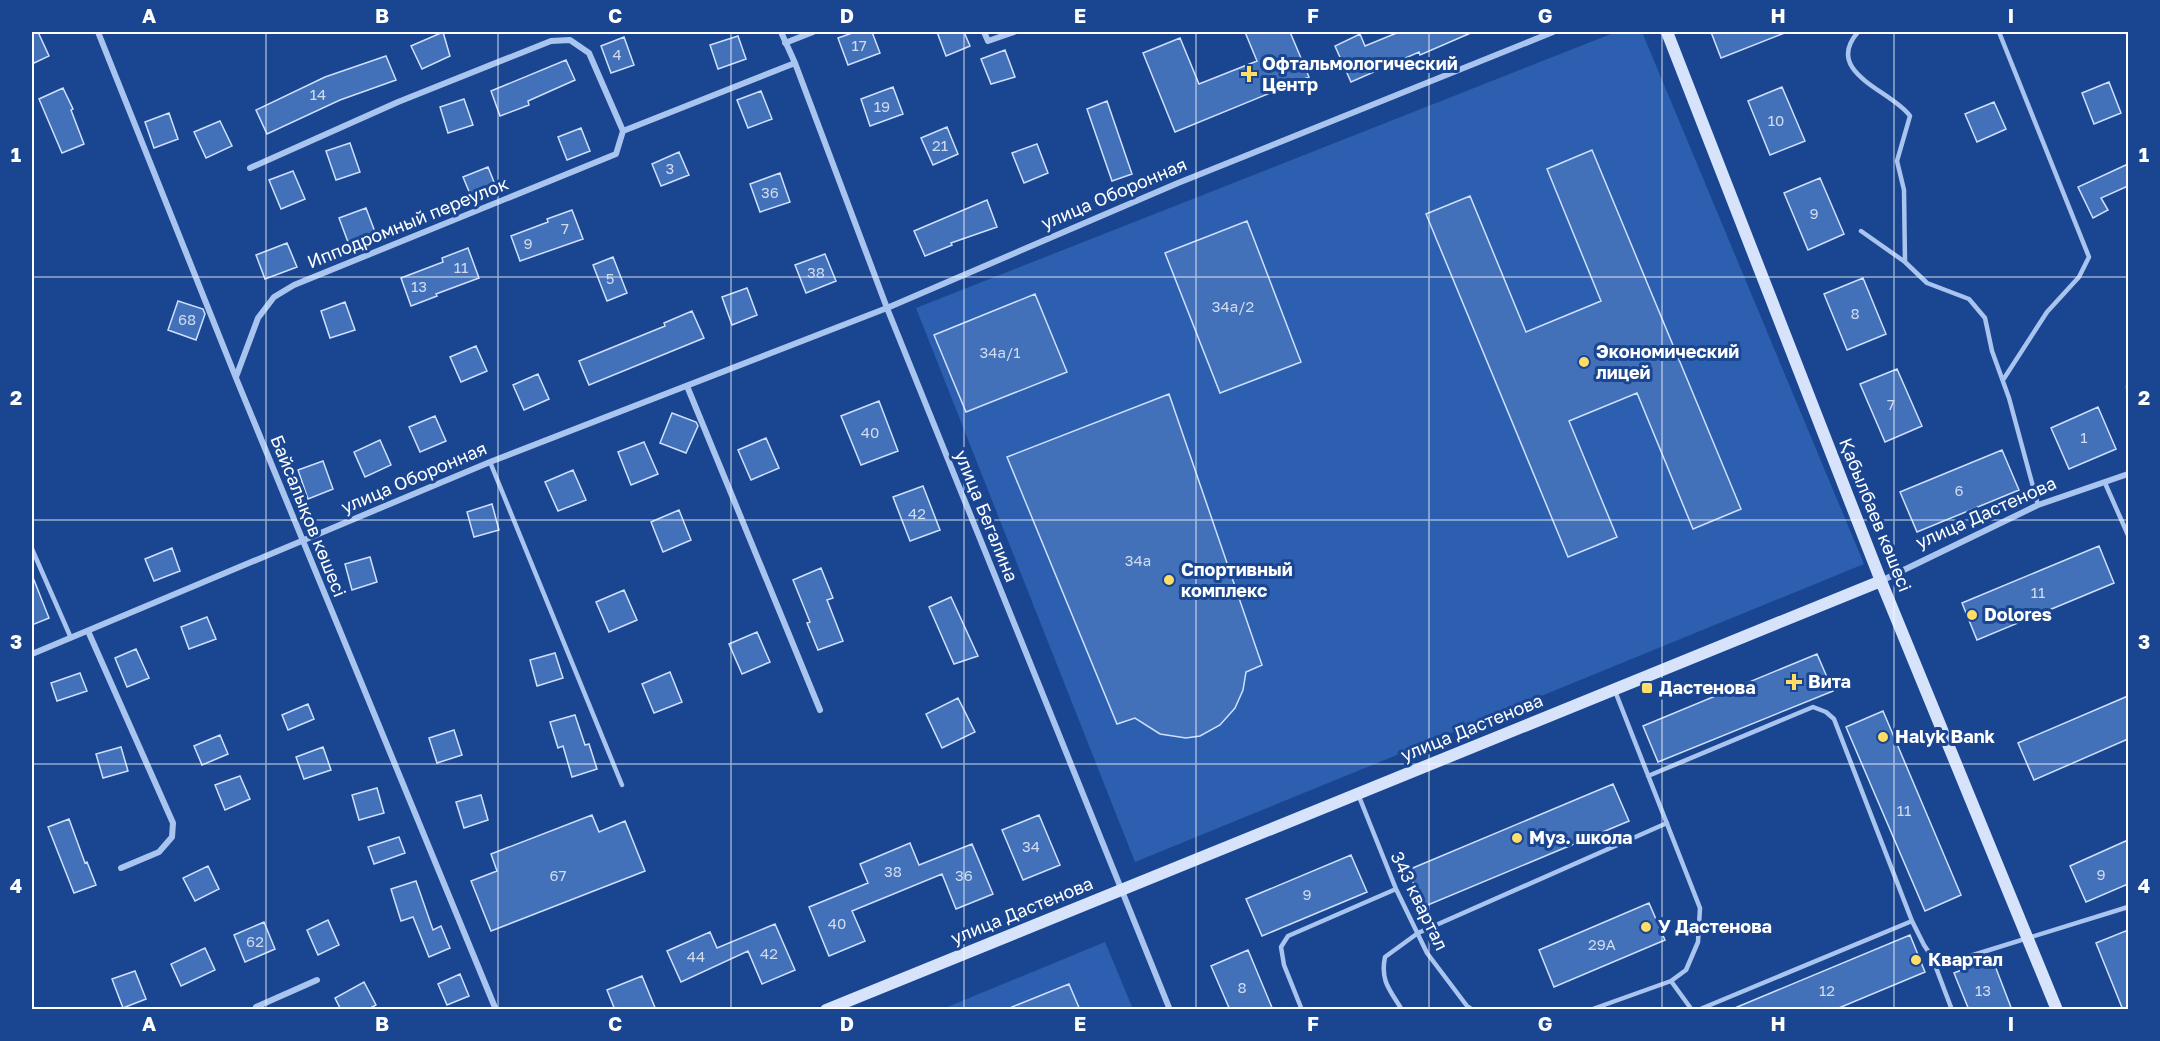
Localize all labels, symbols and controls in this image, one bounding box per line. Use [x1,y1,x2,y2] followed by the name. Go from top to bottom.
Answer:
[142,3,156,27] text: A
[375,3,389,27] text: B
[608,3,622,27] text: C
[840,3,854,27] text: D
[1074,3,1086,27] text: E
[1307,3,1319,27] text: F
[1538,3,1552,27] text: G
[1770,3,1786,27] text: H
[2008,3,2014,27] text: I
[851,36,867,54] house number: 17
[612,45,622,63] house number: 4
[1262,52,1458,95] place label: Офтальмологический Центр
[1240,65,1258,83] marker: Офтальмологический Центр
[310,85,326,103] house number: 14
[874,97,890,115] house number: 19
[1768,111,1784,129] house number: 10
[932,136,948,154] house number: 21
[11,142,21,166] text: 1
[2139,142,2149,166] text: 1
[1037,152,1190,234] street label: улица Оборонная
[666,159,674,177] house number: 3
[304,172,511,273] street label: Ипподромный переулок
[761,183,779,201] house number: 36
[1809,204,1819,222] house number: 9
[561,219,569,237] house number: 7
[523,234,533,252] house number: 9
[454,258,468,276] house number: 11
[807,263,825,281] house number: 38
[606,269,614,287] house number: 5
[411,277,427,295] house number: 13
[1212,297,1254,315] house number: 34а/2
[1850,304,1860,322] house number: 8
[178,310,196,328] house number: 68
[1596,340,1739,383] place label: Экономический лицей
[980,343,1020,361] house number: 34а/1
[1577,355,1591,369] marker: Экономический лицей
[10,385,22,409] text: 2
[2138,385,2150,409] text: 2
[1887,395,1895,413] house number: 7
[861,423,879,441] house number: 40
[2080,428,2088,446] house number: 1
[266,431,351,600] street label: Байсалықов көшесі
[1835,435,1917,595] street label: Қабылбаев көшесі
[337,436,490,518] street label: улица Оборонная
[950,446,1023,585] street label: улица Бегалина
[1912,471,2059,553] street label: улица Дастенова
[1954,481,1964,499] house number: 6
[908,504,926,522] house number: 42
[1125,551,1151,569] house number: 34а
[1181,558,1293,601] place label: Спортивный комплекс
[1162,573,1176,587] marker: Спортивный комплекс
[2031,583,2045,601] house number: 11
[1984,603,2052,625] place label: Dolores
[1965,608,1979,622] marker: Dolores
[10,629,22,653] text: 3
[2138,629,2150,653] text: 3
[1808,670,1851,692] place label: Вита
[1785,673,1803,691] marker: Вита
[1659,676,1756,698] place label: Дастенова
[1640,681,1654,695] marker: Дастенова
[1397,688,1546,766] street label: улица Дастенова
[1895,725,1996,747] place label: Halyk Bank
[1876,730,1890,744] marker: Halyk Bank
[1897,801,1911,819] house number: 11
[1529,826,1633,848] place label: Муз. школа
[1510,831,1524,845] marker: Муз. школа
[1022,837,1040,855] house number: 34
[1386,848,1453,954] street label: 343 квартал
[884,862,902,880] house number: 38
[2096,865,2106,883] house number: 9
[549,866,567,884] house number: 67
[955,866,973,884] house number: 36
[947,871,1096,949] street label: улица Дастенова
[10,873,22,897] text: 4
[2138,873,2150,897] text: 4
[1302,885,1312,903] house number: 9
[828,914,846,932] house number: 40
[1658,915,1772,937] place label: У Дастенова
[1639,920,1653,934] marker: У Дастенова
[246,932,264,950] house number: 62
[1588,935,1616,953] house number: 29А
[760,944,778,962] house number: 42
[687,947,705,965] house number: 44
[1928,948,2003,970] place label: Квартал
[1909,953,1923,967] marker: Квартал
[1237,978,1247,996] house number: 8
[1819,981,1835,999] house number: 12
[1975,981,1991,999] house number: 13
[142,1011,156,1035] text: A
[375,1011,389,1035] text: B
[608,1011,622,1035] text: C
[840,1011,854,1035] text: D
[1074,1011,1086,1035] text: E
[1307,1011,1319,1035] text: F
[1538,1011,1552,1035] text: G
[1770,1011,1786,1035] text: H
[2008,1011,2014,1035] text: I

